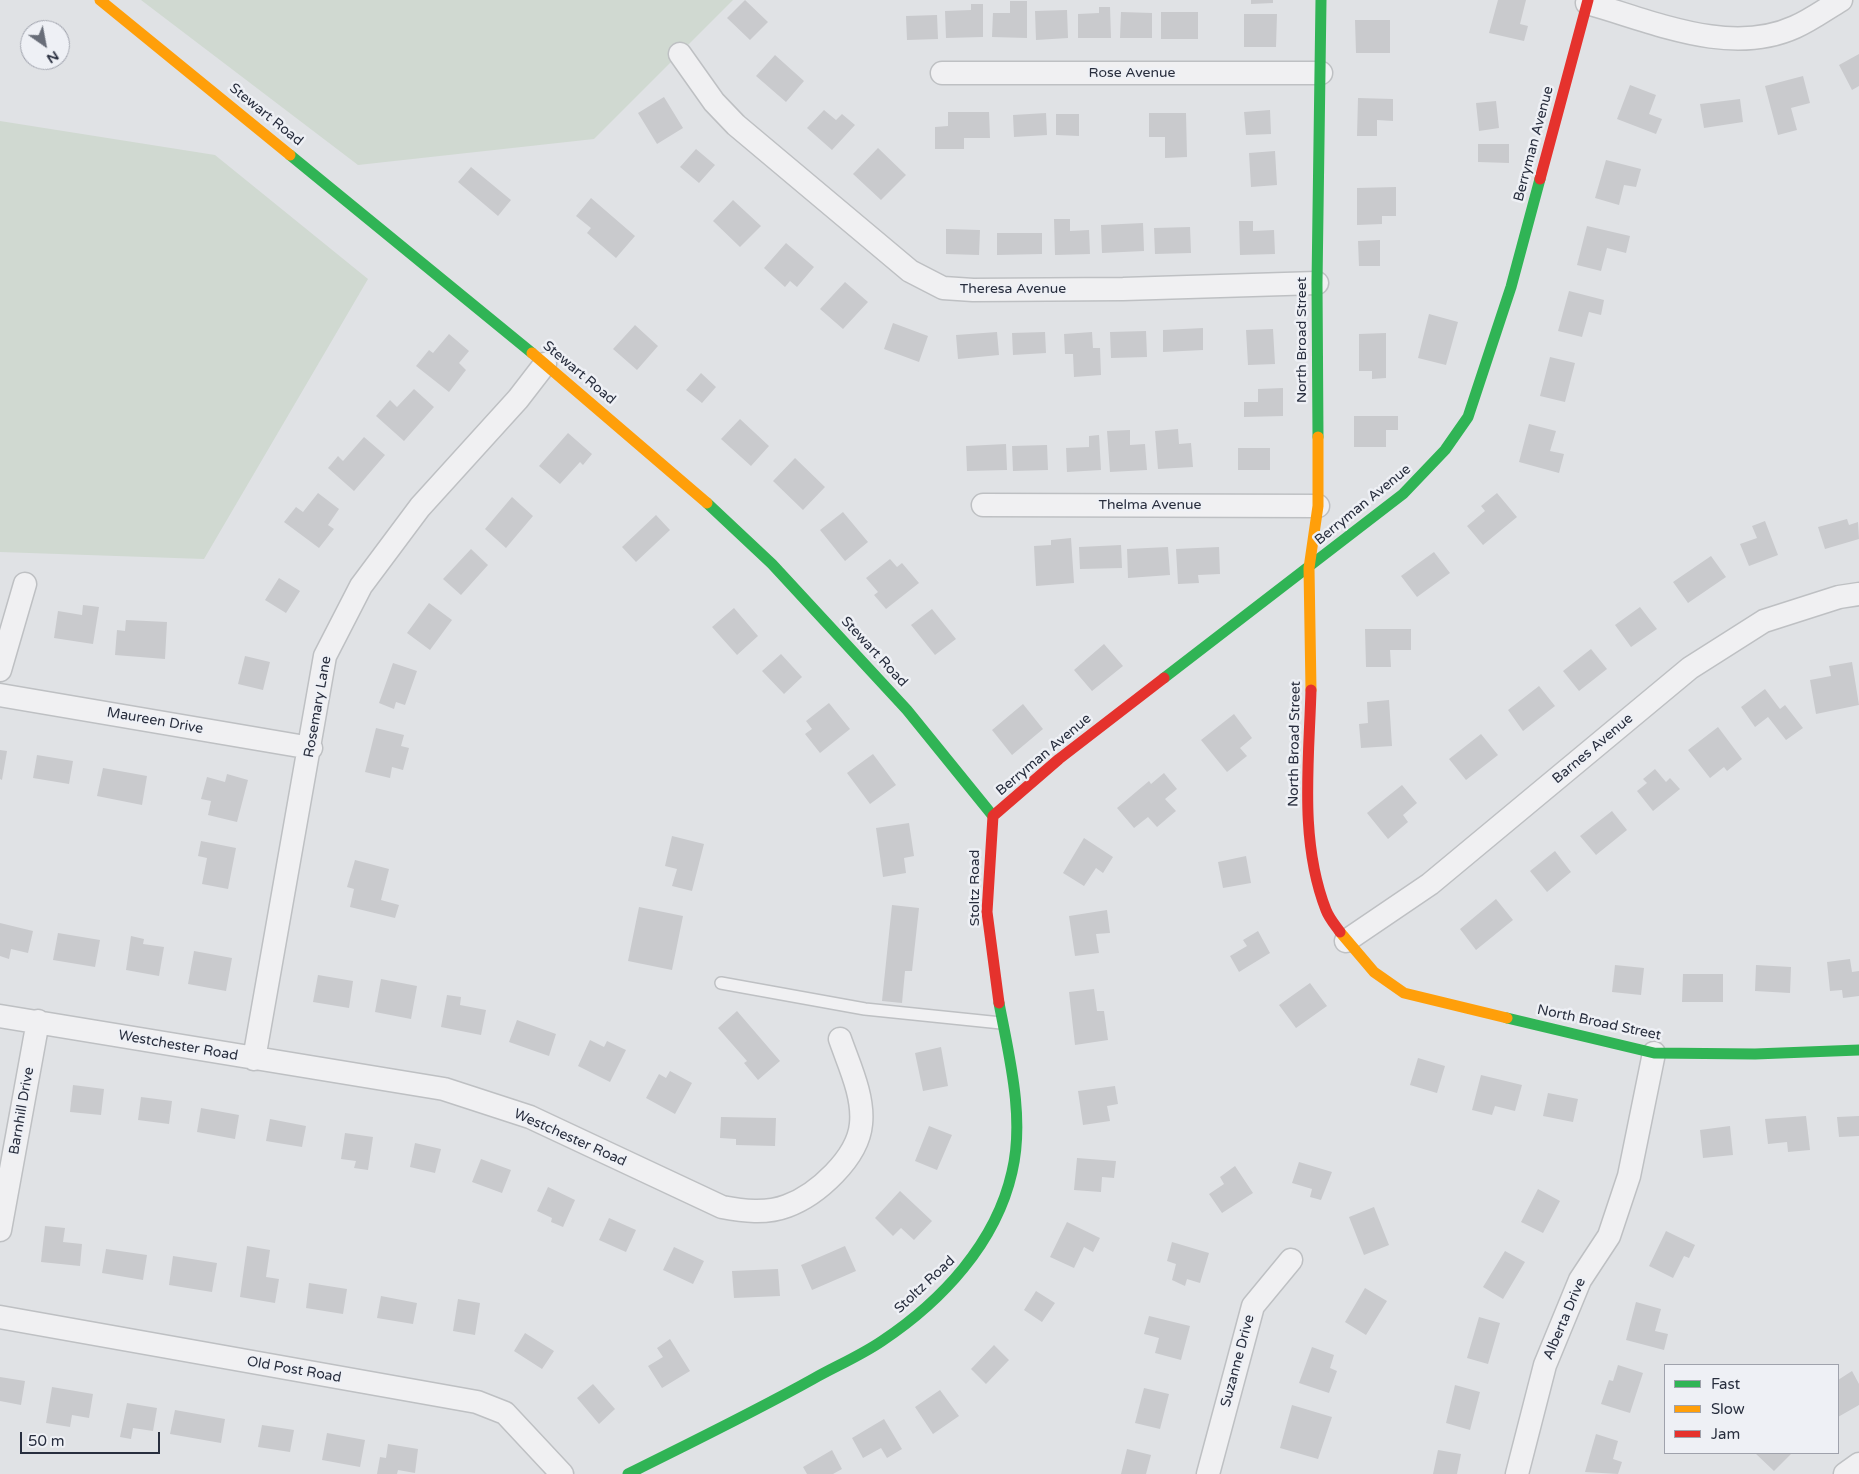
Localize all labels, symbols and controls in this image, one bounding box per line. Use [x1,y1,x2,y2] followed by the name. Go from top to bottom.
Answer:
[20,20,70,70] north arrow
[44,47,62,67] text: N
[1089,65,1175,81] street label: Rose Avenue
[226,80,306,150] street label: Stewart Road
[1511,84,1557,204] street label: Berryman Avenue
[1294,277,1310,403] street label: North Broad Street
[960,281,1066,297] street label: Theresa Avenue
[539,338,619,408] street label: Stewart Road
[1312,461,1414,549] street label: Berryman Avenue
[1099,497,1201,513] street label: Thelma Avenue
[837,613,911,691] street label: Stewart Road
[301,655,335,759] street label: Rosemary Lane
[1286,681,1304,807] street label: North Broad Street
[106,704,204,738] street label: Maureen Drive
[993,710,1095,800] street label: Berryman Avenue
[1549,710,1637,788] street label: Barnes Avenue
[967,850,983,926] street label: Stoltz Road
[1536,1002,1662,1044] street label: North Broad Street
[117,1027,239,1065] street label: Westchester Road
[6,1066,38,1156] street label: Barnhill Drive
[511,1106,629,1170] street label: Westchester Road
[891,1253,959,1317] street label: Stoltz Road
[1540,1276,1590,1362] street label: Alberta Drive
[1218,1313,1258,1409] street label: Suzanne Drive
[245,1353,343,1387] street label: Old Post Road
[1664,1364,1839,1454] legend
[1711,1375,1740,1393] text: Fast
[1711,1400,1745,1418] text: Slow
[22,1422,162,1454] scale bar
[1711,1425,1740,1443] text: Jam
[28,1432,65,1450] text: 50 m

